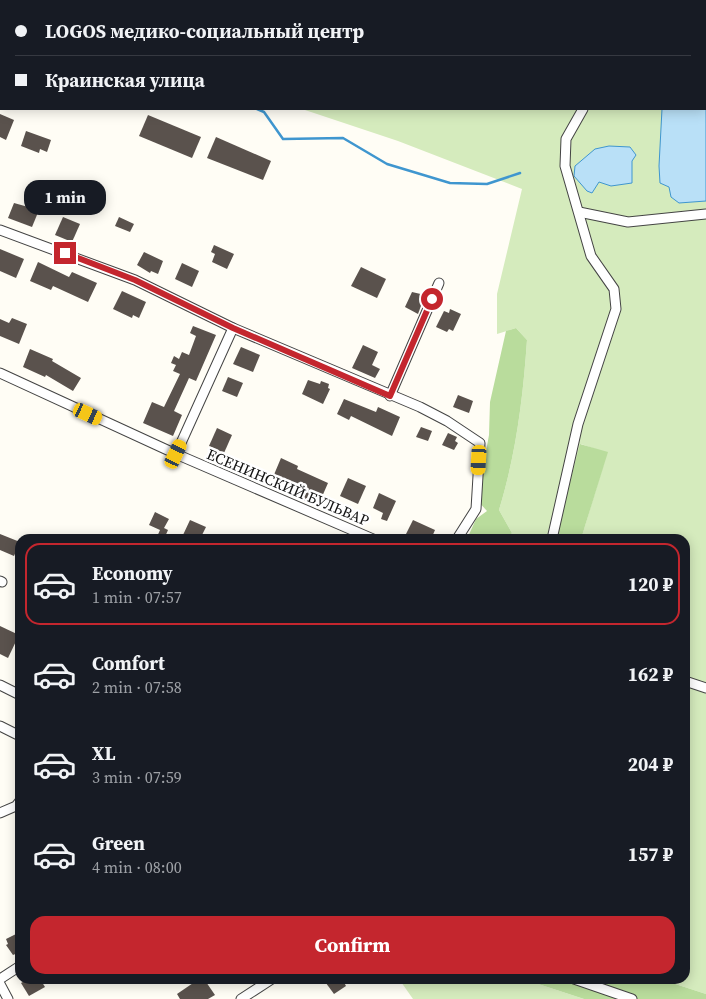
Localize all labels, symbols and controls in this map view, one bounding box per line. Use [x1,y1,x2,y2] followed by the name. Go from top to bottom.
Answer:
[45,18,364,44] text: LOGOS медико-социальный центр
[45,67,205,93] text: Краинская улица
[24,180,106,216] callout: 1 min
[44,186,86,208] text: 1 min
[54,242,76,264] route end
[421,288,443,310] route start
[71,401,104,427] car
[162,437,189,471] car
[204,443,373,531] street label: ЕСЕНИНСКИЙ БУЛЬВАР
[470,445,487,475] car
[92,560,173,586] text: Economy
[32,562,77,607] icon: car
[628,571,673,597] text: 120 ₽
[92,586,182,608] text: 1 min · 07:57
[92,650,165,676] text: Comfort
[32,652,77,697] icon: car
[628,661,673,687] text: 162 ₽
[92,676,182,698] text: 2 min · 07:58
[92,740,115,766] text: XL
[32,742,77,787] icon: car
[628,751,673,777] text: 204 ₽
[92,766,182,788] text: 3 min · 07:59
[92,830,145,856] text: Green
[32,832,77,877] icon: car
[628,841,673,867] text: 157 ₽
[92,856,182,878] text: 4 min · 08:00
[30,916,675,974] button: Confirm

